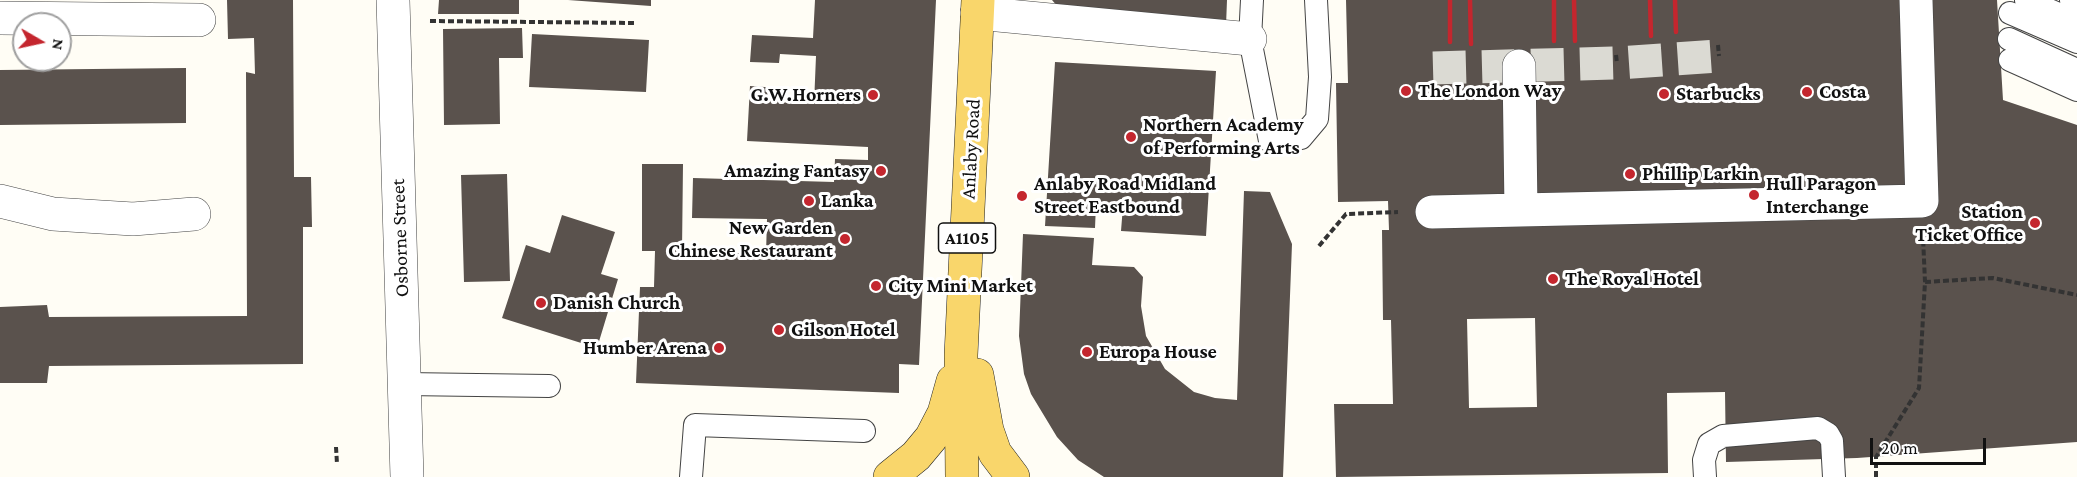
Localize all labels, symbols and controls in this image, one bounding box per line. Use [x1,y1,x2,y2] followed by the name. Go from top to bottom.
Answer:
[12,12,72,72] north arrow
[49,38,68,51] text: N
[1418,79,1561,103] place label: The London Way
[1819,80,1866,104] place label: Costa
[1676,82,1761,106] place label: Starbucks
[750,83,861,107] place label: G.W.Horners
[1399,84,1413,98] marker: The London Way
[1800,85,1814,99] marker: Costa
[1657,87,1671,101] marker: Starbucks
[866,88,880,102] marker: G.W.Horners
[956,98,986,200] street label: Anlaby Road
[1143,113,1304,160] place label: Northern Academy of Performing Arts
[1124,130,1138,144] marker: Northern Academy of Performing Arts
[724,159,869,183] place label: Amazing Fantasy
[1642,162,1759,186] place label: Phillip Larkin
[874,164,888,178] marker: Amazing Fantasy
[1623,167,1637,181] marker: Phillip Larkin
[1034,172,1216,219] place label: Anlaby Road Midland Street Eastbound
[1766,172,1876,219] place label: Hull Paragon Interchange
[386,178,414,298] street label: Osborne Street
[1747,188,1761,202] marker: Hull Paragon Interchange
[821,189,874,213] place label: Lanka
[1015,189,1029,203] marker: Anlaby Road Midland Street Eastbound
[802,194,816,208] marker: Lanka
[1915,200,2023,247] place label: Station Ticket Office
[668,216,833,263] place label: New Garden Chinese Restaurant
[2028,216,2042,230] marker: Station Ticket Office
[938,223,996,253] road number: A1105
[838,232,852,246] marker: New Garden Chinese Restaurant
[1565,267,1699,291] place label: The Royal Hotel
[1546,272,1560,286] marker: The Royal Hotel
[888,274,1033,298] place label: City Mini Market
[869,279,883,293] marker: City Mini Market
[553,291,680,315] place label: Danish Church
[534,296,548,310] marker: Danish Church
[791,318,896,342] place label: Gilson Hotel
[772,323,786,337] marker: Gilson Hotel
[583,336,707,360] place label: Humber Arena
[1099,340,1217,364] place label: Europa House
[712,341,726,355] marker: Humber Arena
[1080,345,1094,359] marker: Europa House
[1873,426,1988,464] scale bar
[1881,438,1918,458] text: 20 m

